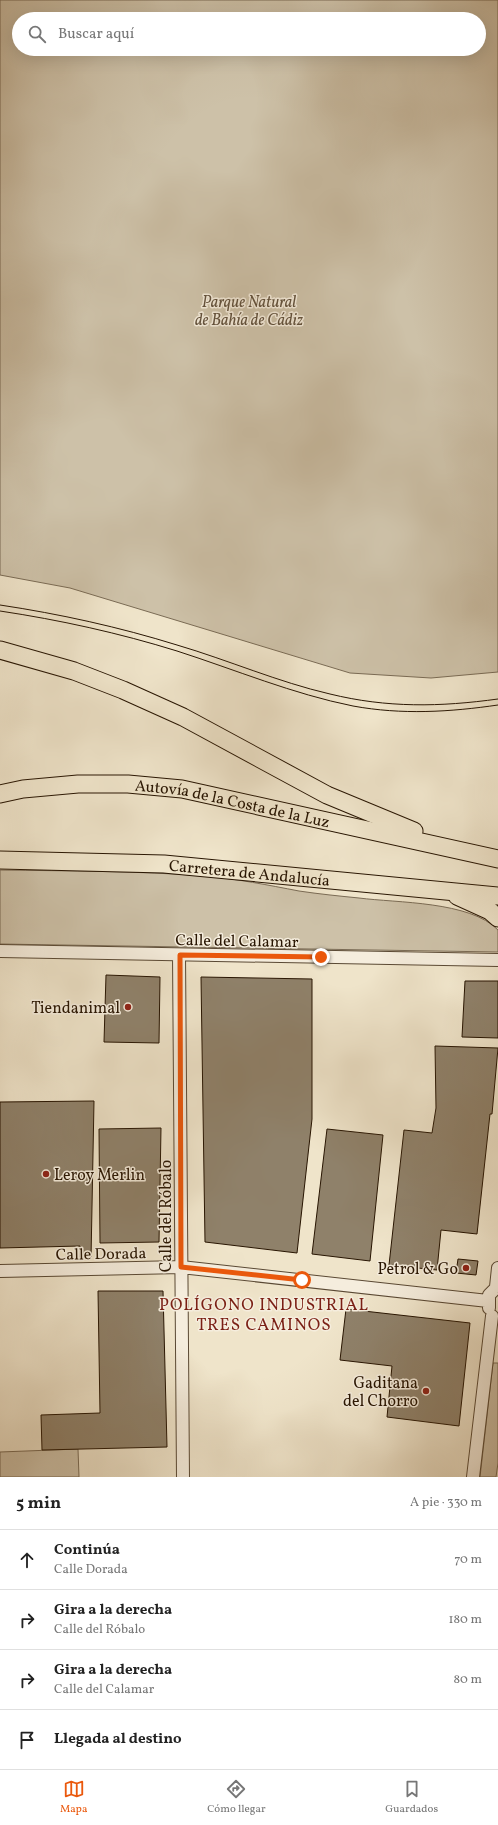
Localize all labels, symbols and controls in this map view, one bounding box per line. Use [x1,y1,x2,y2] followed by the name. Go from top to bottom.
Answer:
[12,12,486,56] search box
[26,23,48,45] icon: search
[58,24,134,45] text: Buscar aquí
[195,292,304,332] park label: Parque Natural de Bahía de Cádiz
[134,776,332,834] street label: Autovía de la Costa de la Luz
[168,856,331,893] street label: Carretera de Andalucía
[175,930,299,954] street label: Calle del Calamar
[312,948,330,966] route end
[31,998,120,1020] place label: Tiendanimal
[123,1002,133,1012] marker: Tiendanimal
[156,1160,178,1272] street label: Calle del Róbalo
[54,1165,145,1187] place label: Leroy Merlin
[41,1169,51,1179] marker: Leroy Merlin
[56,1243,147,1267] street label: Calle Dorada
[378,1259,458,1281] place label: Petrol & Go
[461,1263,471,1273] marker: Petrol & Go
[293,1271,311,1289] route start
[159,1294,369,1337] district label: POLÍGONO INDUSTRIAL TRES CAMINOS
[343,1373,418,1413] place label: Gaditana del Chorro
[421,1386,431,1396] marker: Gaditana del Chorro
[16,1492,61,1515] text: 5 min
[410,1494,482,1512] text: A pie · 330 m
[54,1540,120,1561] text: Continúa
[16,1549,38,1571] icon: ahead
[454,1551,482,1569] text: 70 m
[54,1561,128,1579] text: Calle Dorada
[54,1600,172,1621] text: Gira a la derecha
[16,1609,38,1631] icon: right
[448,1611,482,1629] text: 180 m
[54,1621,145,1639] text: Calle del Róbalo
[54,1660,172,1681] text: Gira a la derecha
[16,1669,38,1691] icon: right
[453,1671,482,1689] text: 80 m
[54,1681,154,1699] text: Calle del Calamar
[16,1729,38,1751] icon: arrive
[54,1729,182,1750] text: Llegada al destino
[60,1778,87,1817] tab: Mapa
[207,1778,266,1817] tab: Cómo llegar
[385,1778,438,1817] tab: Guardados

